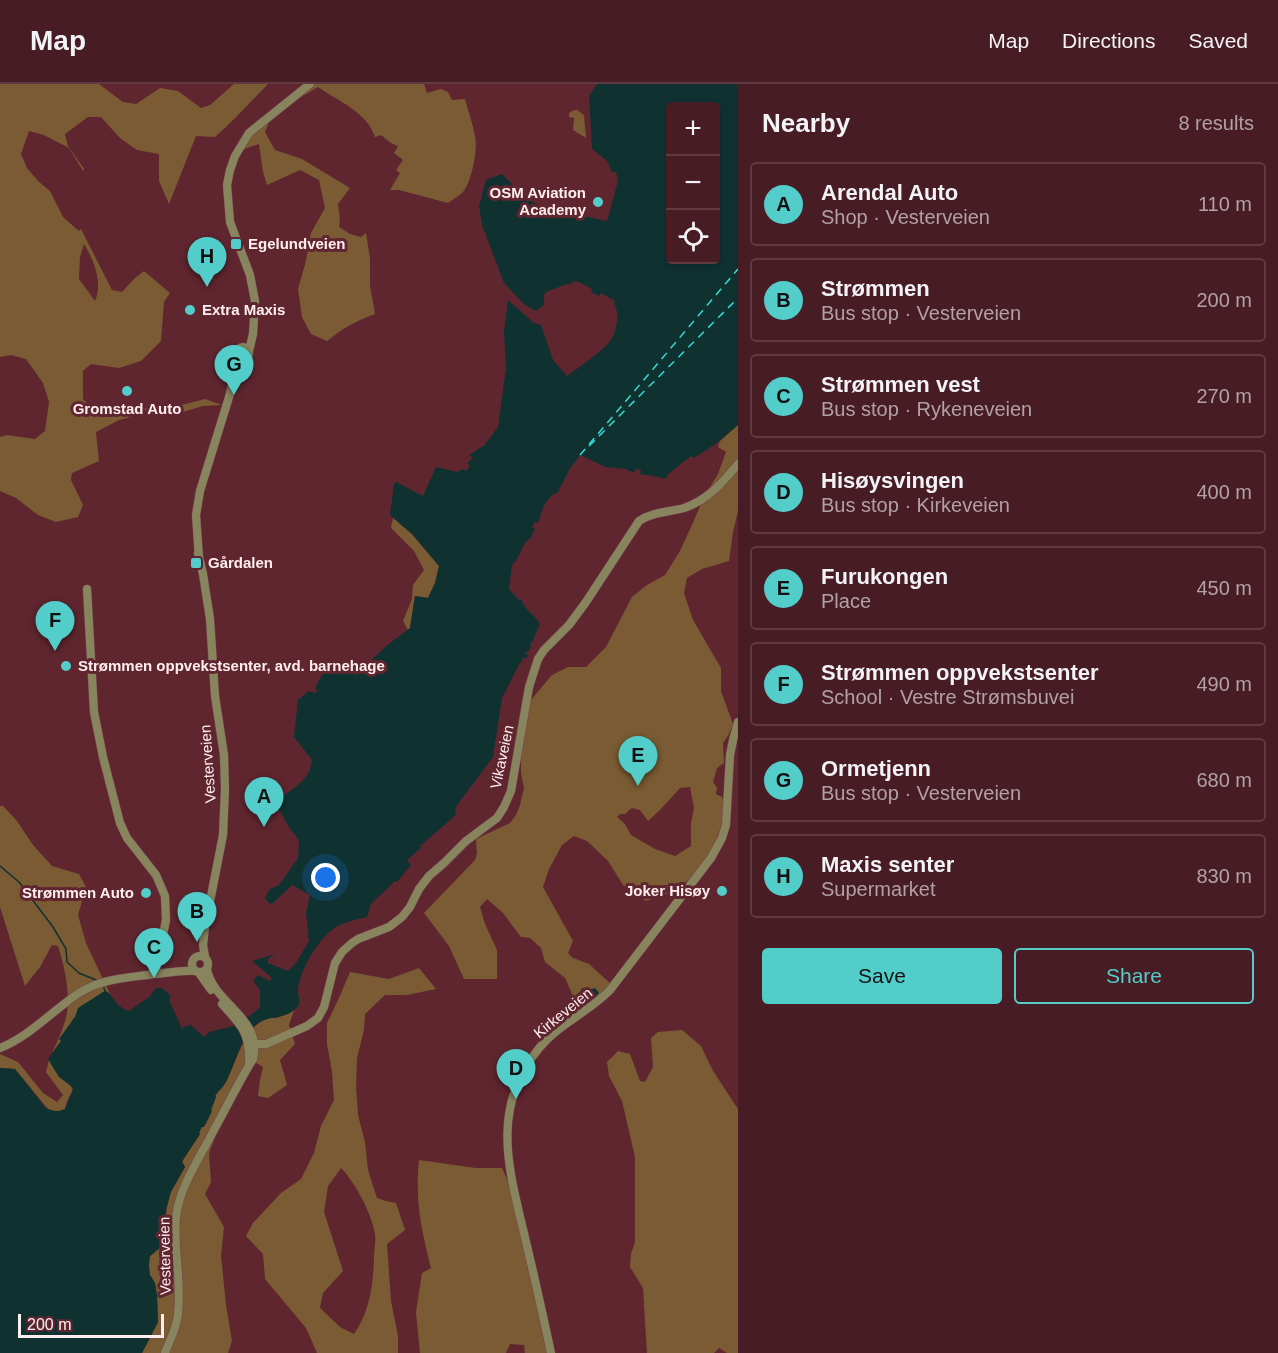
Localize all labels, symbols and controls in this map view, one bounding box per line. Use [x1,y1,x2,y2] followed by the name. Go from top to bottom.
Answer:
[30,25,86,56] text: Map
[988,29,1029,52] text: Map
[1062,29,1155,52] text: Directions
[1188,29,1248,52] text: Saved
[666,102,720,264] map controls
[666,102,720,156] button: +
[762,108,850,138] text: Nearby
[1178,112,1254,134] text: 8 results
[666,156,720,210] button: −
[821,180,958,205] text: Arendal Auto
[490,184,587,218] place label: OSM Aviation Academy
[776,193,791,215] text: A
[1198,193,1252,215] text: 110 m
[591,195,605,209] marker: OSM Aviation Academy
[821,206,990,228] text: Shop · Vesterveien
[666,210,720,264] button: locate
[248,235,346,252] place label: Egelundveien
[229,237,243,251] marker: Egelundveien
[188,238,226,287] pin: H
[821,276,930,301] text: Strømmen
[776,289,791,311] text: B
[1196,289,1252,311] text: 200 m
[202,301,285,318] place label: Extra Maxis
[821,302,1021,324] text: Bus stop · Vesterveien
[183,303,197,317] marker: Extra Maxis
[214,346,254,395] pin: G
[821,372,980,397] text: Strømmen vest
[120,384,134,398] marker: Gromstad Auto
[776,385,791,407] text: C
[1196,385,1252,407] text: 270 m
[821,398,1032,420] text: Bus stop · Rykeneveien
[73,400,181,417] place label: Gromstad Auto
[821,468,964,493] text: Hisøysvingen
[776,481,791,503] text: D
[1196,481,1252,503] text: 400 m
[821,494,1010,516] text: Bus stop · Kirkeveien
[208,554,273,571] place label: Gårdalen
[189,556,203,570] marker: Gårdalen
[821,564,948,589] text: Furukongen
[777,577,790,599] text: E
[1196,577,1252,599] text: 450 m
[821,590,871,612] text: Place
[36,602,74,651] pin: F
[78,657,385,674] place label: Strømmen oppvekstsenter, avd. barnehage
[59,659,73,673] marker: Strømmen oppvekstsenter, avd. barnehage
[821,660,1099,685] text: Strømmen oppvekstsenter
[777,673,790,695] text: F
[1196,673,1252,695] text: 490 m
[821,686,1074,708] text: School · Vestre Strømsbuvei
[486,723,517,790] street label: Vikaveien
[196,724,219,804] street label: Vesterveien
[618,736,658,786] pin: E
[821,756,931,781] text: Ormetjenn
[776,769,791,791] text: G
[1196,769,1252,791] text: 680 m
[244,778,284,827] pin: A
[821,782,1021,804] text: Bus stop · Vesterveien
[821,852,954,877] text: Maxis senter
[311,863,340,892] your location
[776,865,791,887] text: H
[1196,865,1252,887] text: 830 m
[821,878,936,900] text: Supermarket
[625,882,711,899] place label: Joker Hisøy
[22,884,134,901] place label: Strømmen Auto
[715,884,729,898] marker: Joker Hisøy
[139,886,153,900] marker: Strømmen Auto
[178,892,216,942] pin: B
[134,928,174,978] pin: C
[762,948,1002,1004] button: Save
[1014,948,1254,1004] button: Share
[530,984,595,1041] street label: Kirkeveien
[496,1050,536,1099] pin: D
[155,1217,174,1295] street label: Vesterveien
[18,1311,164,1338] scale bar
[27,1316,71,1333] text: 200 m

